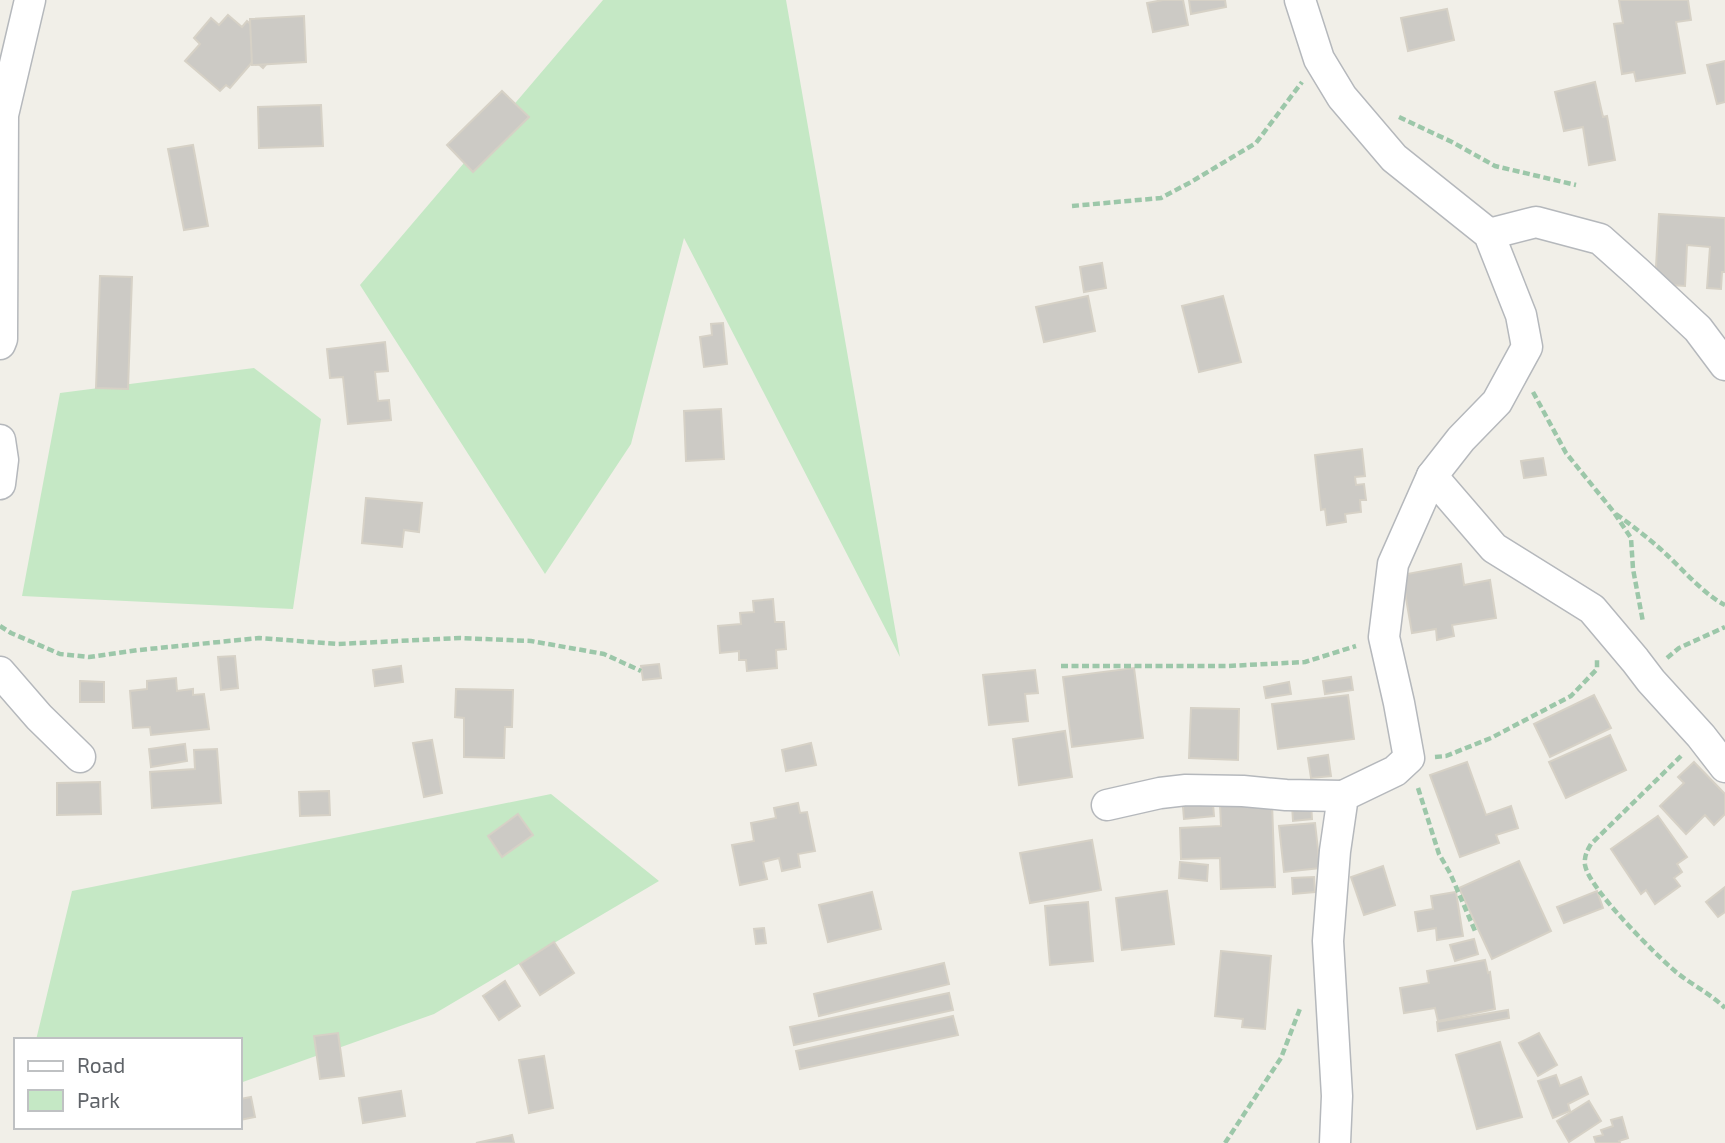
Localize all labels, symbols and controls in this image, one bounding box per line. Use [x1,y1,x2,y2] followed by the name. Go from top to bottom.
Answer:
[14,1038,242,1129] legend
[77,1052,125,1077] text: Road
[77,1087,120,1112] text: Park

